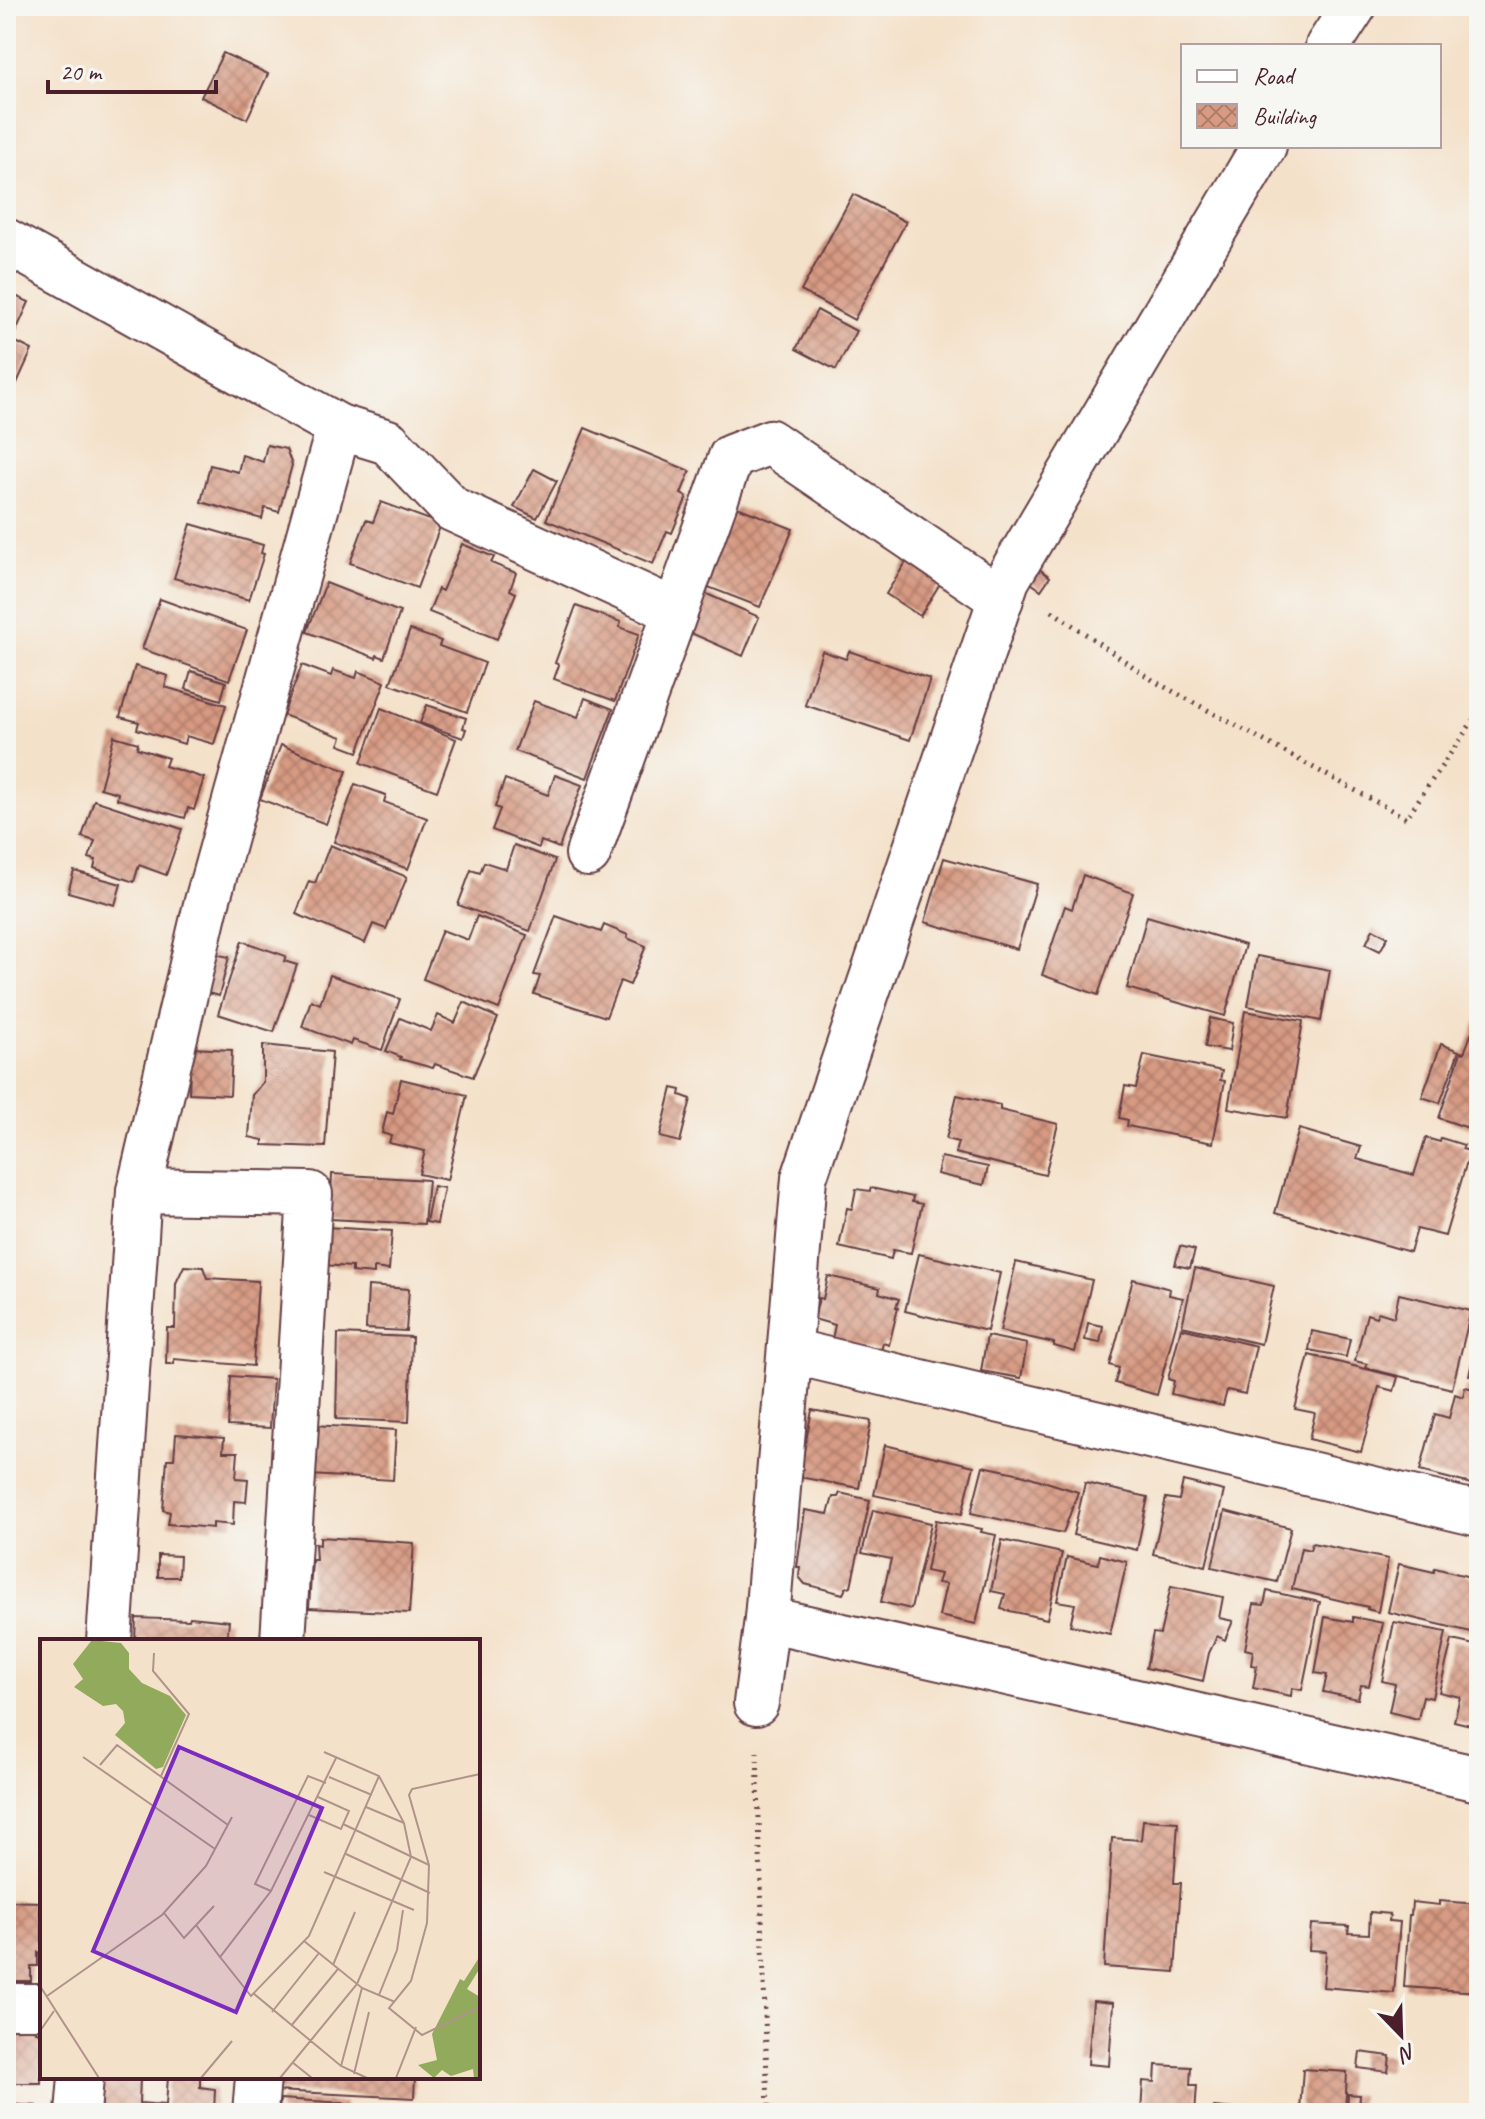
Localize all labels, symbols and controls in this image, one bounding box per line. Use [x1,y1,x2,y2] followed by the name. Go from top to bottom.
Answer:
[48,44,216,94] scale bar
[1181,44,1441,148] legend
[60,57,103,87] text: 20 m
[1253,61,1297,91] text: Road
[1253,101,1318,131] text: Building
[40,1639,480,2079] inset map
[1361,1995,1441,2075] north arrow
[1394,2037,1420,2069] text: N

